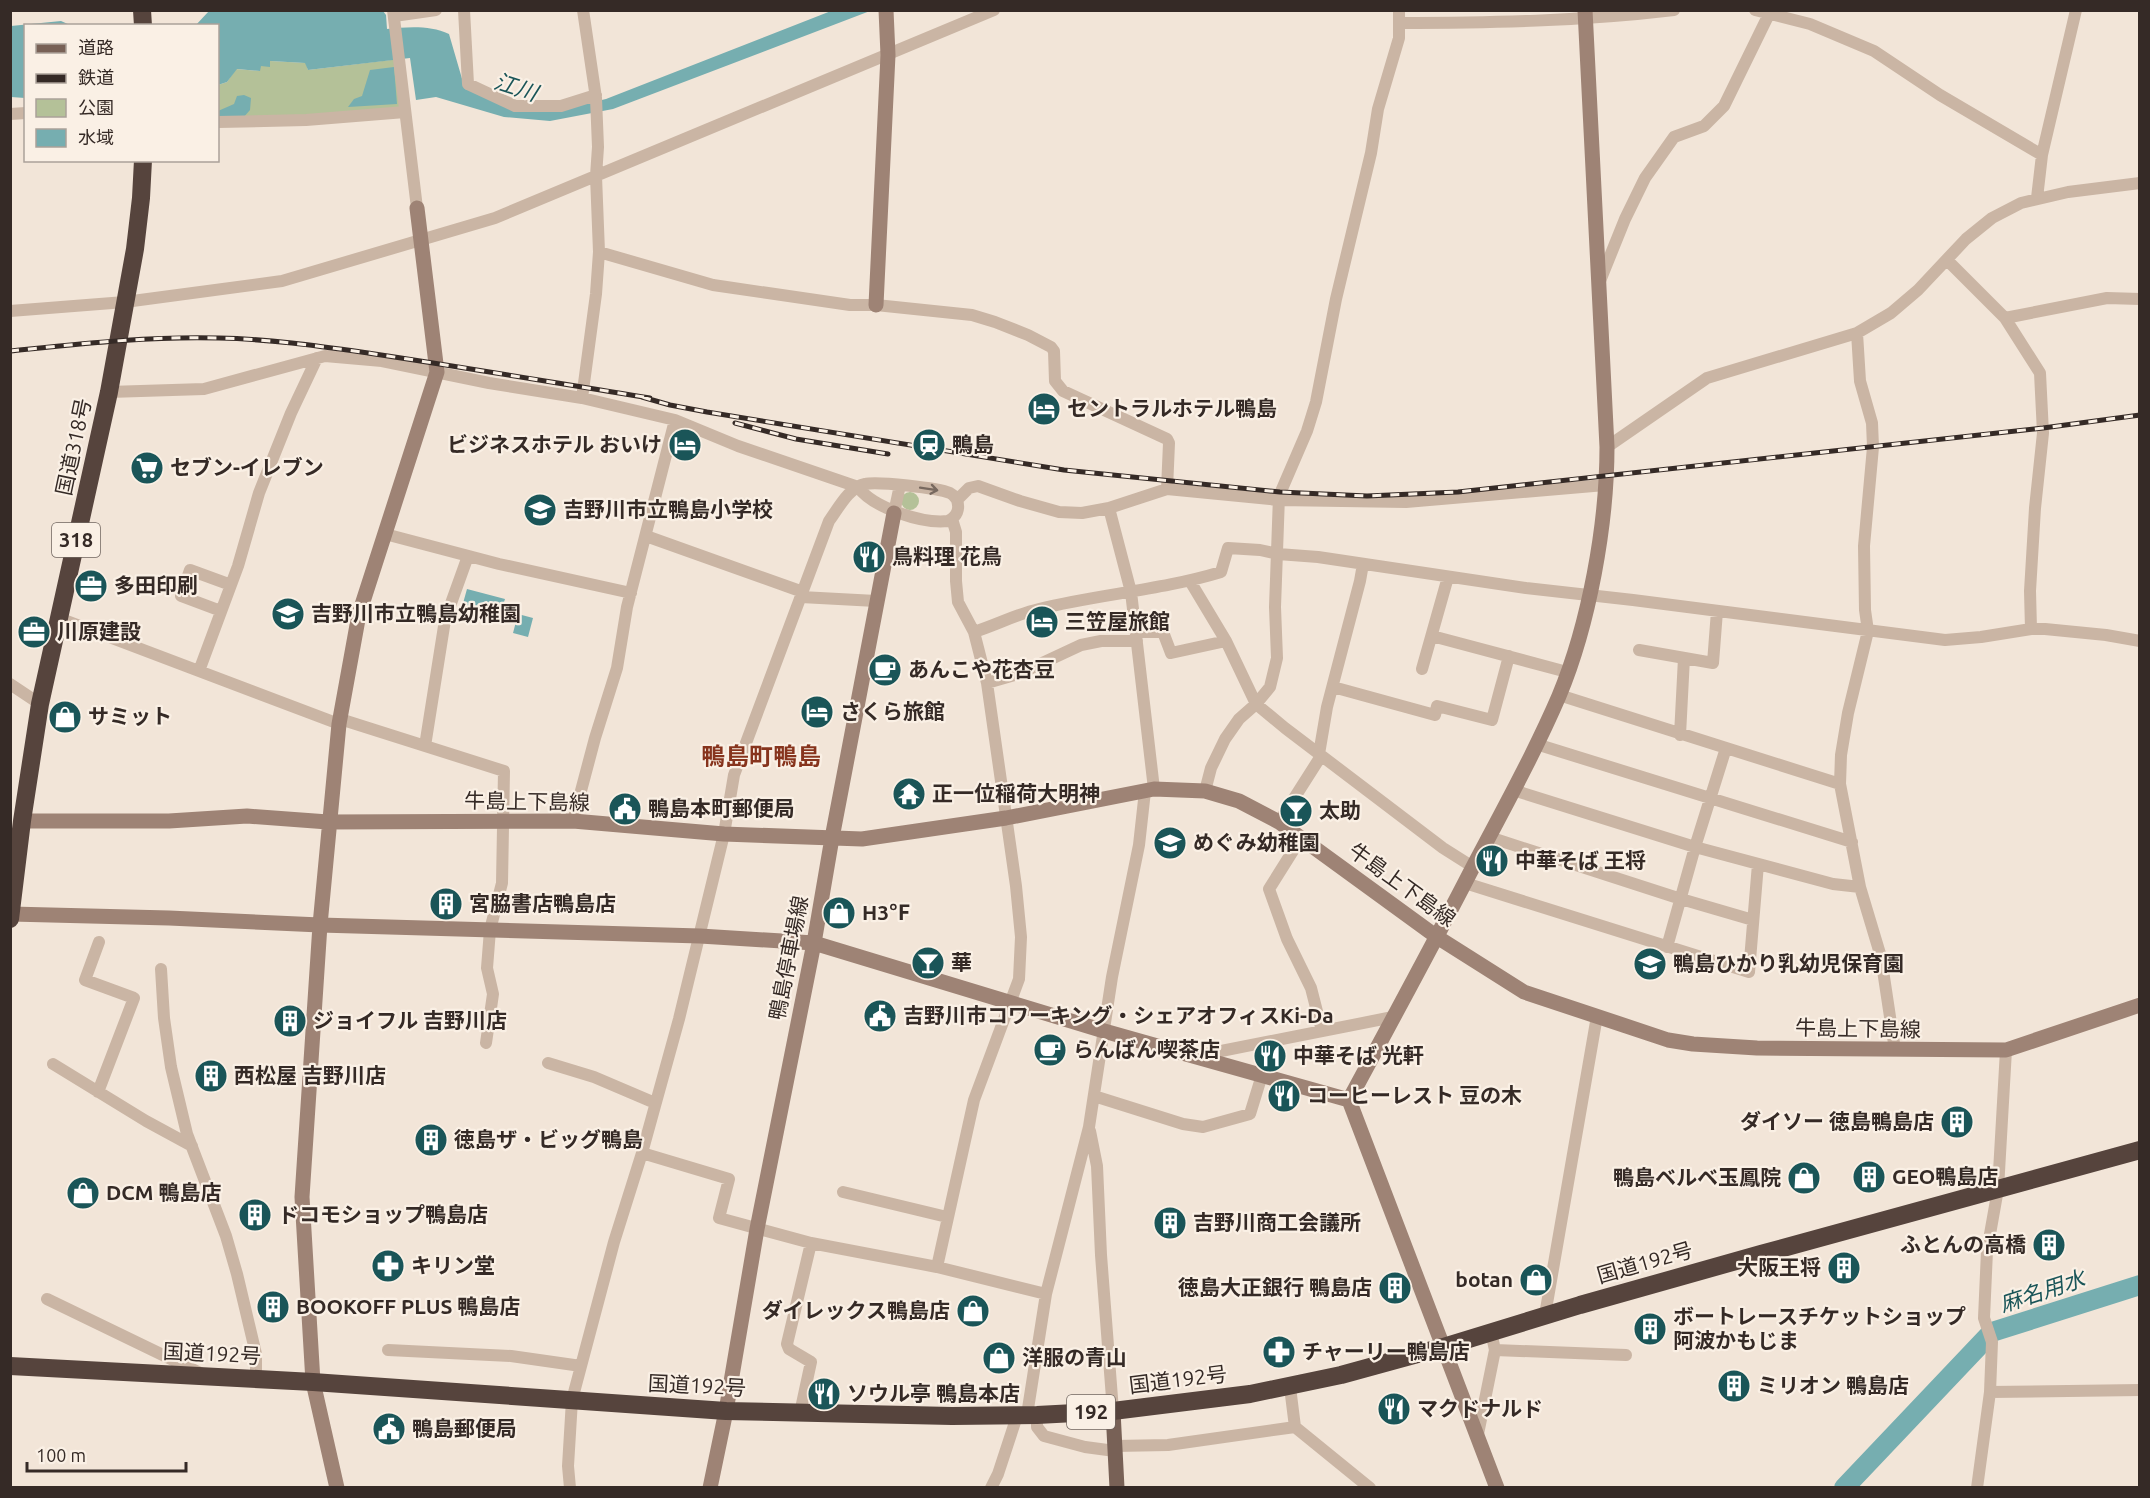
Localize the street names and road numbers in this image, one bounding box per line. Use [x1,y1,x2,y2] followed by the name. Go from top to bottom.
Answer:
[51,396,95,497] street label: 国道318号
[52,523,100,557] road number: 318
[464,788,590,814] street label: 牛島上下島線
[1345,837,1461,931] street label: 牛島上下島線
[764,894,812,1022] street label: 鴨島停車場線
[1795,1015,1921,1041] street label: 牛島上下島線
[1594,1237,1695,1287] street label: 国道192号
[162,1338,262,1368] street label: 国道192号
[1128,1361,1228,1397] street label: 国道192号
[647,1370,747,1400] street label: 国道192号
[1067,1395,1115,1429] road number: 192

